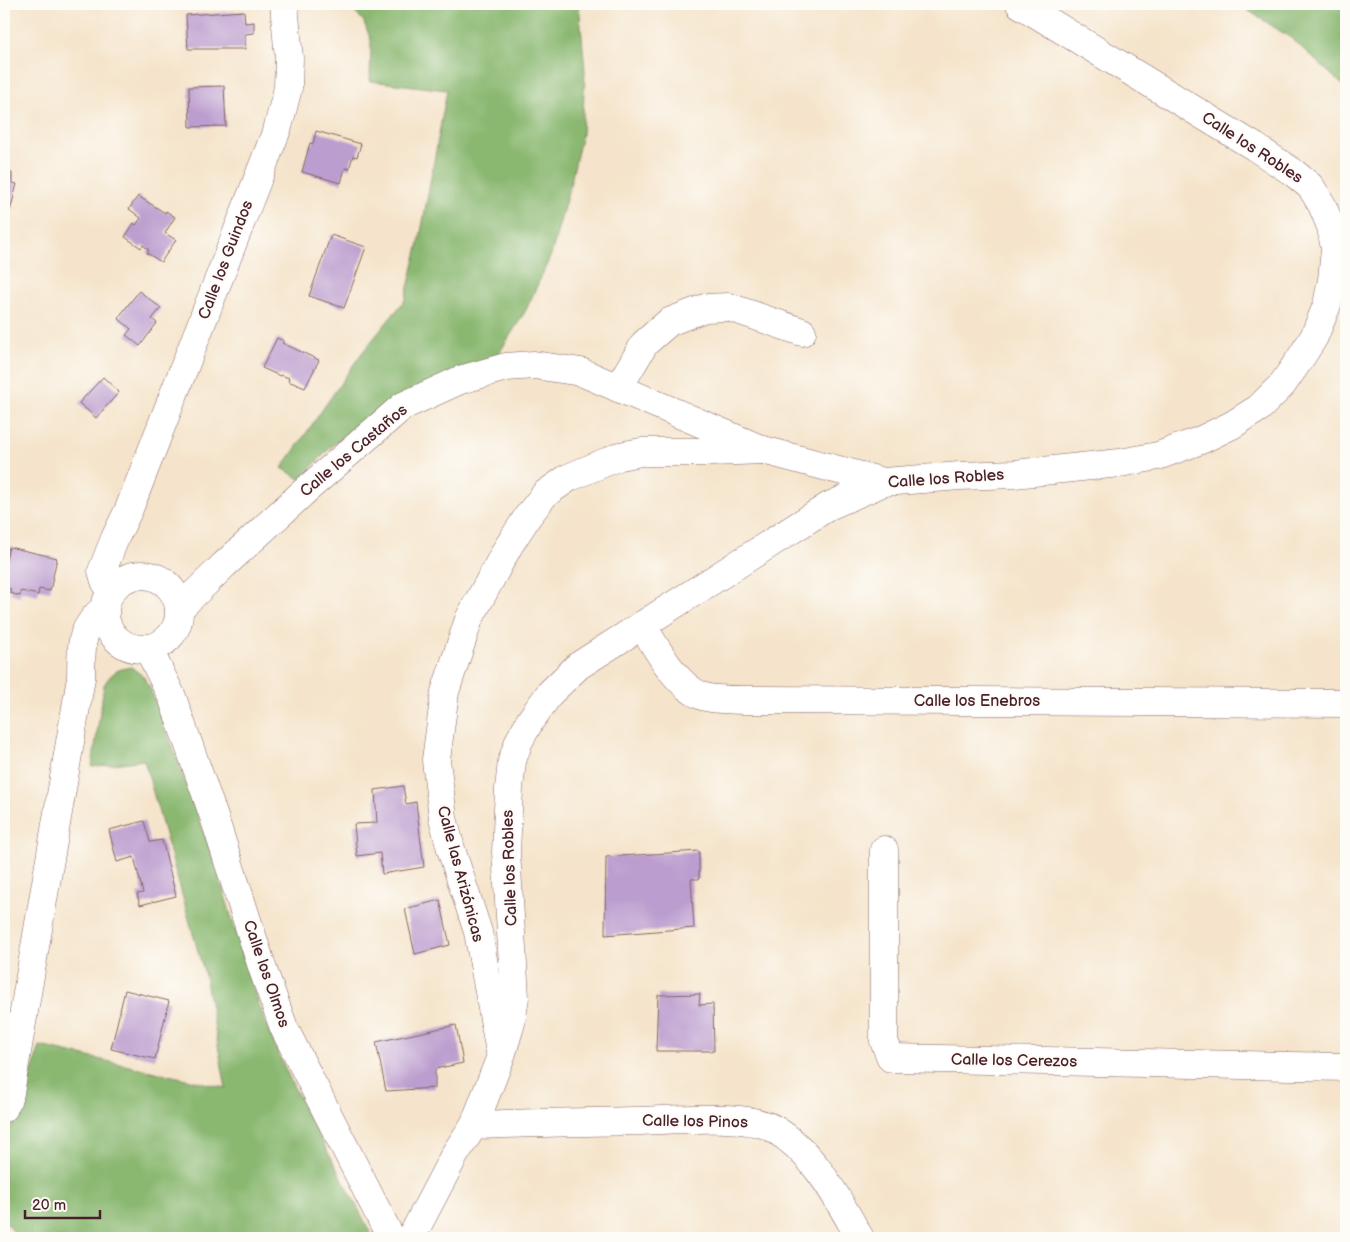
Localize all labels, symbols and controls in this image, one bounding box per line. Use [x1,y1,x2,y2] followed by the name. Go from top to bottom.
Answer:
[1198,108,1306,188] street label: Calle los Robles
[195,198,257,322] street label: Calle los Guindos
[297,401,411,501] street label: Calle los Castaños
[887,465,1005,493] street label: Calle los Robles
[914,692,1040,711] street label: Calle los Enebros
[433,804,487,944] street label: Calle las Arizónicas
[498,809,522,926] street label: Calle los Robles
[239,918,293,1030] street label: Calle los Olmos
[951,1050,1077,1072] street label: Calle los Cerezos
[642,1112,748,1132] street label: Calle los Pinos
[25,1187,100,1219] scale bar
[32,1196,66,1215] text: 20 m

